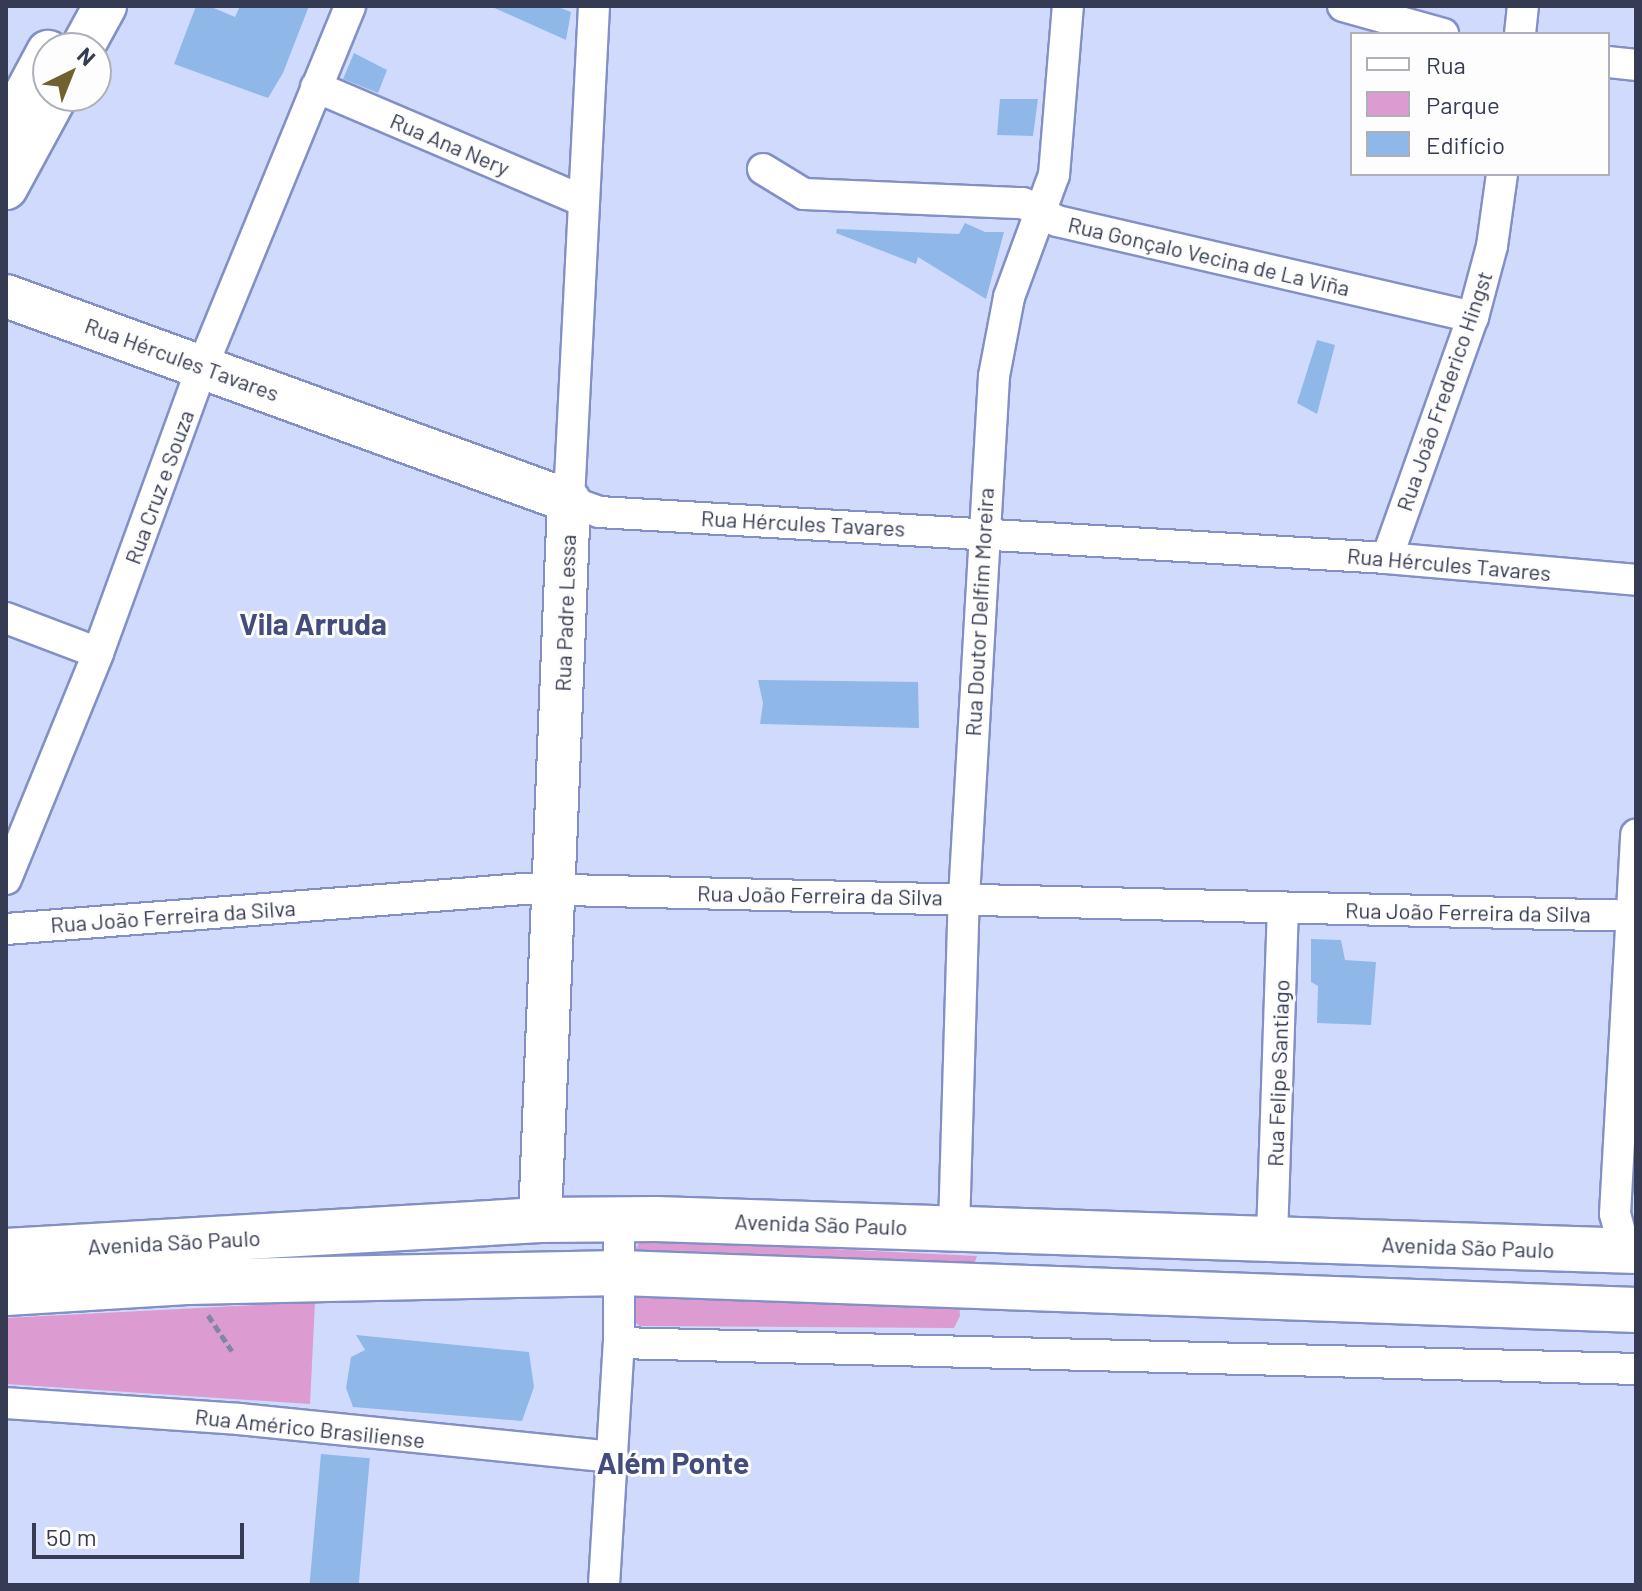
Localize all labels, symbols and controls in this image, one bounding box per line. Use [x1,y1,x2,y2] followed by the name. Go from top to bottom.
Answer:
[32,32,112,112] north arrow
[1350,32,1610,176] legend
[73,41,101,70] text: N
[1426,50,1466,79] text: Rua
[1426,90,1500,119] text: Parque
[386,107,514,181] street label: Rua Ana Nery
[1426,130,1505,159] text: Edifício
[1066,211,1352,301] street label: Rua Gonçalo Vecina de La Viña
[1390,268,1498,514] street label: Rua João Frederico Hingst
[81,312,283,406] street label: Rua Hércules Tavares
[119,406,199,568] street label: Rua Cruz e Souza
[959,487,999,737] street label: Rua Doutor Delfim Moreira
[700,504,906,542] street label: Rua Hércules Tavares
[549,534,581,692] street label: Rua Padre Lessa
[1346,542,1552,586] street label: Rua Hércules Tavares
[239,605,387,641] district label: Vila Arruda
[697,880,943,910] street label: Rua João Ferreira da Silva
[49,894,297,938] street label: Rua João Ferreira da Silva
[1345,897,1591,927] street label: Rua João Ferreira da Silva
[1262,979,1294,1167] street label: Rua Felipe Santiago
[734,1208,908,1240] street label: Avenida São Paulo
[87,1224,261,1260] street label: Avenida São Paulo
[1381,1231,1555,1263] street label: Avenida São Paulo
[194,1403,426,1453] street label: Rua Américo Brasiliense
[597,1444,749,1480] district label: Além Ponte
[36,1507,248,1557] scale bar
[46,1522,97,1551] text: 50 m

